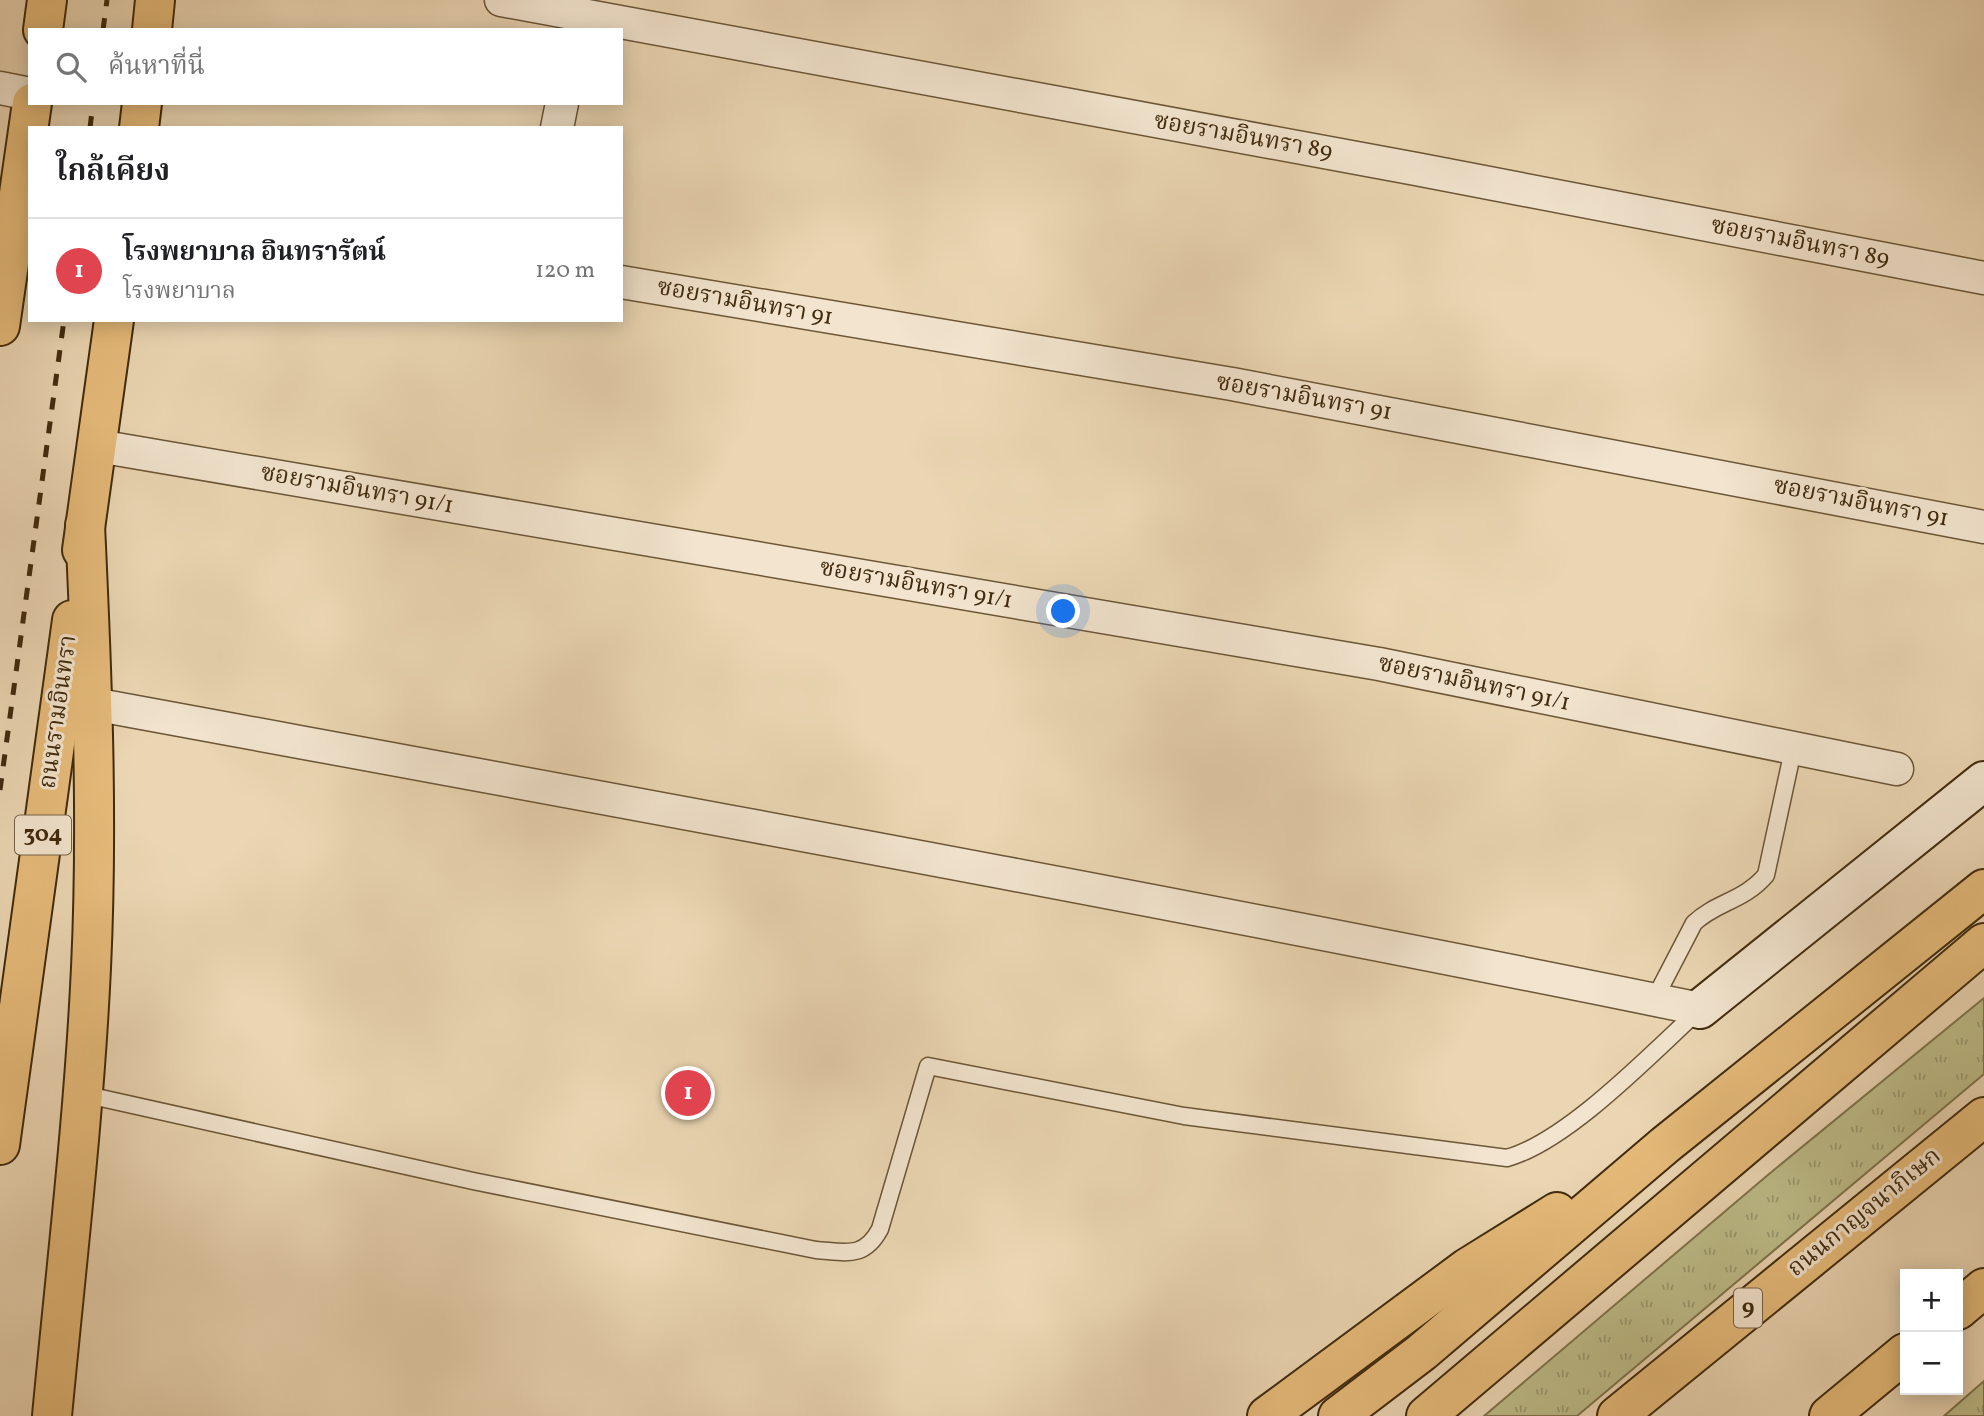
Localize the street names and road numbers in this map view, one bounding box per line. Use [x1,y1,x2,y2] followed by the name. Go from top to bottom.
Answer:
[1151,105,1335,169] street label: ซอยรามอินทรา 89
[1708,209,1892,277] street label: ซอยรามอินทรา 89
[654,271,836,335] street label: ซอยรามอินทรา 91
[1213,366,1395,430] street label: ซอยรามอินทรา 91
[258,456,456,524] street label: ซอยรามอินทรา 91/1
[1770,469,1952,537] street label: ซอยรามอินทรา 91
[817,551,1015,619] street label: ซอยรามอินทรา 91/1
[31,633,87,791] street label: ถนนรามอินทรา
[1375,647,1573,721] street label: ซอยรามอินทรา 91/1
[15,816,71,855] road number: 304
[1781,1140,1949,1286] street label: ถนนกาญจนาภิเษก
[1734,1288,1762,1328] road number: 9

